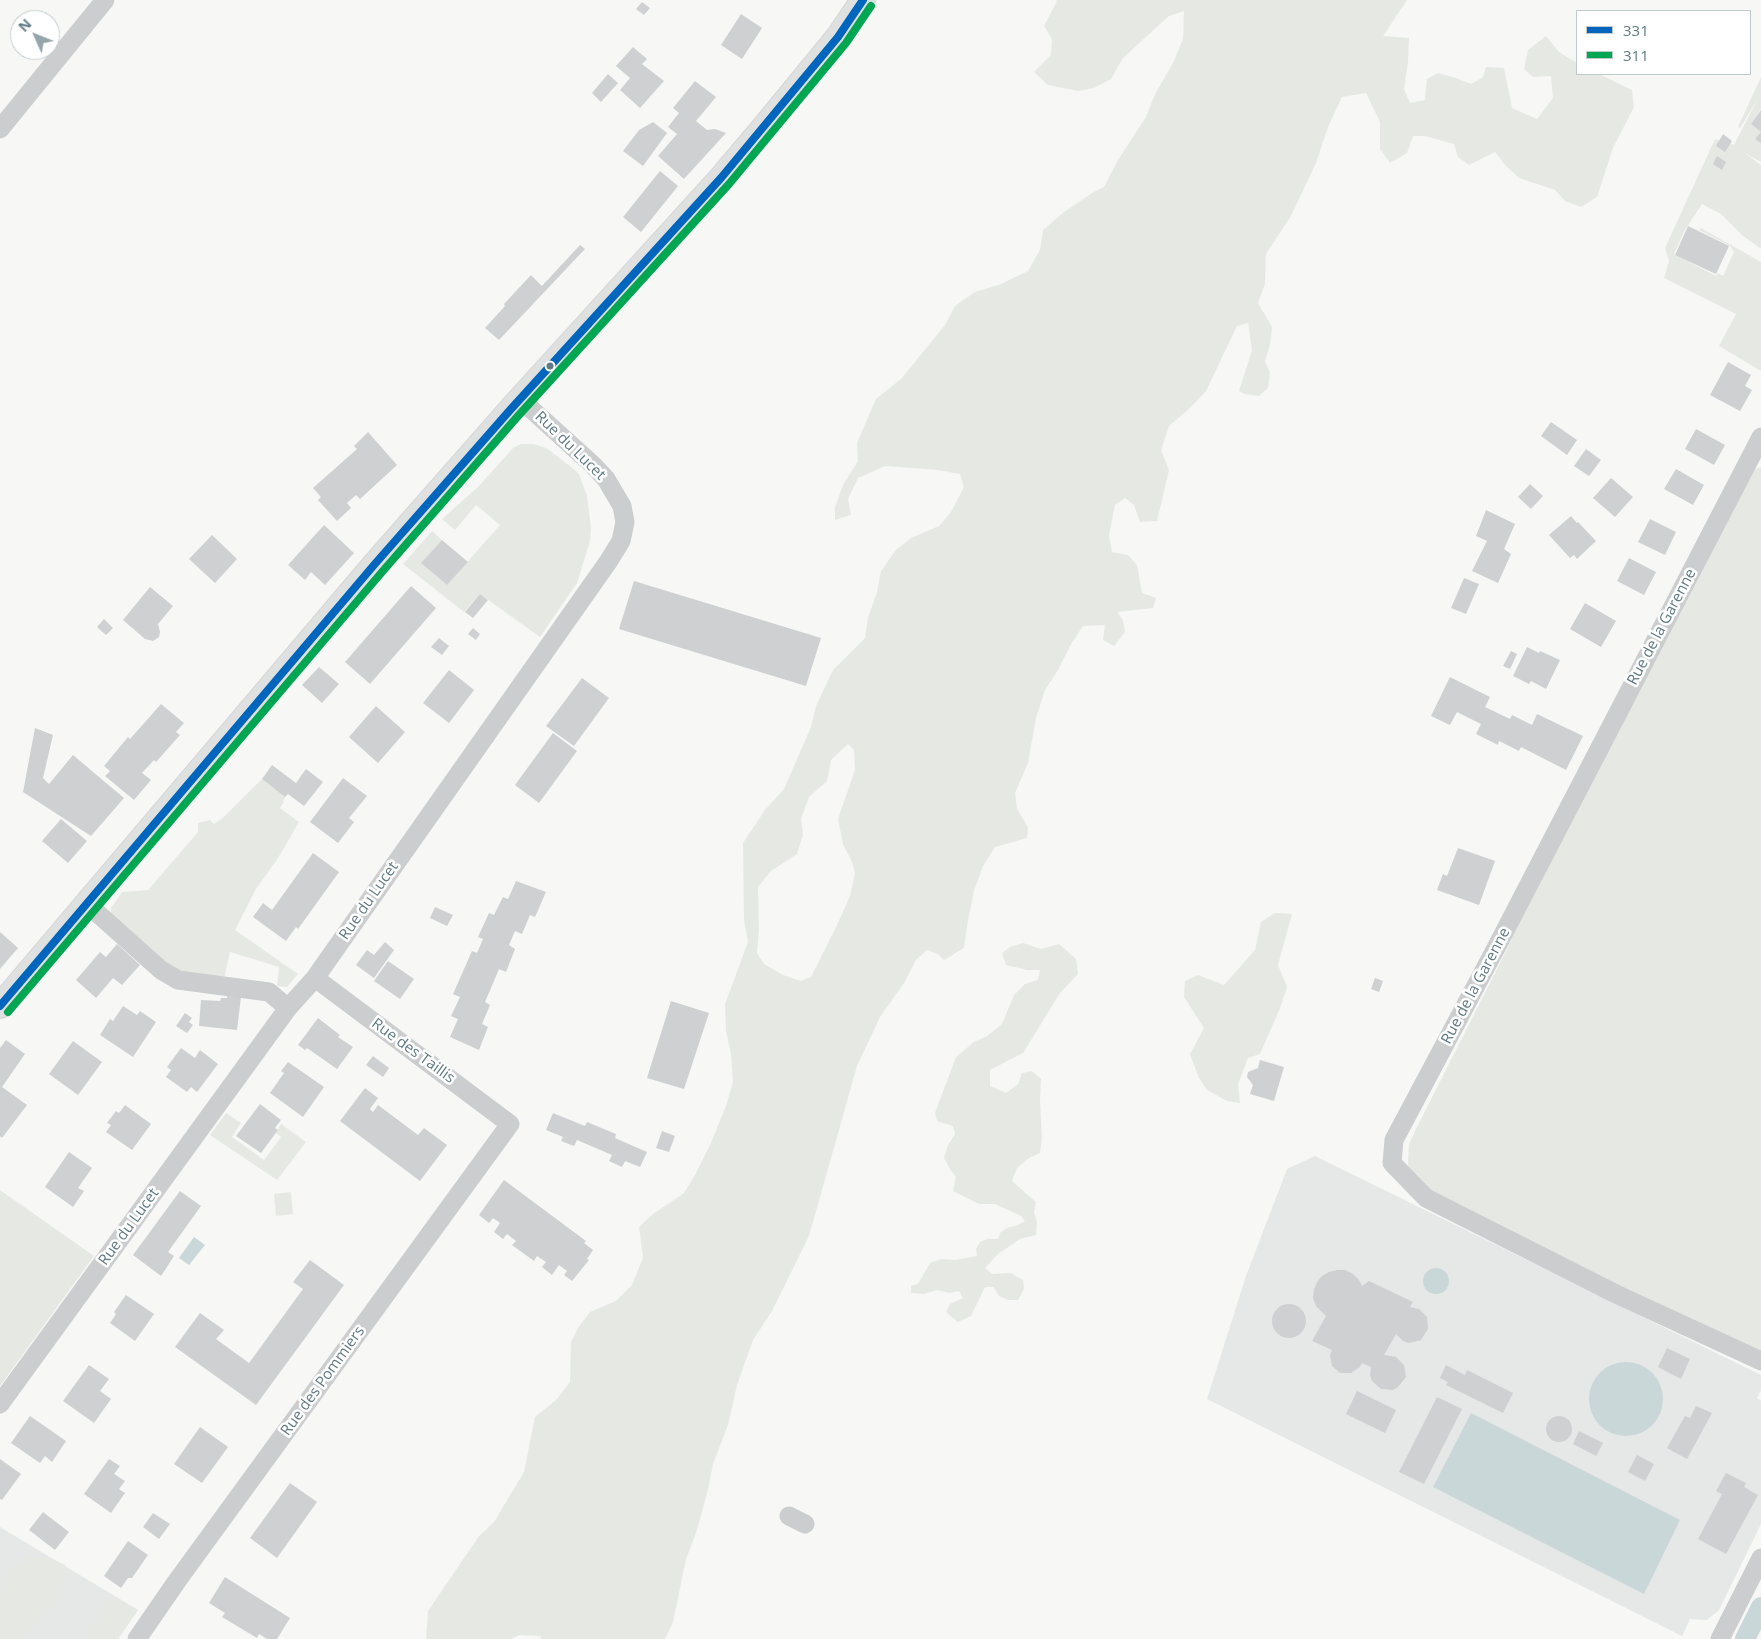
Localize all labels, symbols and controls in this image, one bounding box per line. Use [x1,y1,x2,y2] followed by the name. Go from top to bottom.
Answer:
[10,10,60,60] north arrow
[1576,10,1751,75] legend
[14,14,35,36] text: N
[1623,20,1649,40] text: 331
[1623,45,1649,65] text: 311
[545,361,555,371] unlabelled marker
[531,408,609,484] street label: Rue du Lucet
[1624,566,1700,688] street label: Rue de la Garenne
[336,859,402,943] street label: Rue du Lucet
[1438,925,1514,1047] street label: Rue de la Garenne
[368,1015,458,1087] street label: Rue des Taillis
[95,1185,163,1269] street label: Rue du Lucet
[277,1323,369,1439] street label: Rue des Pommiers

